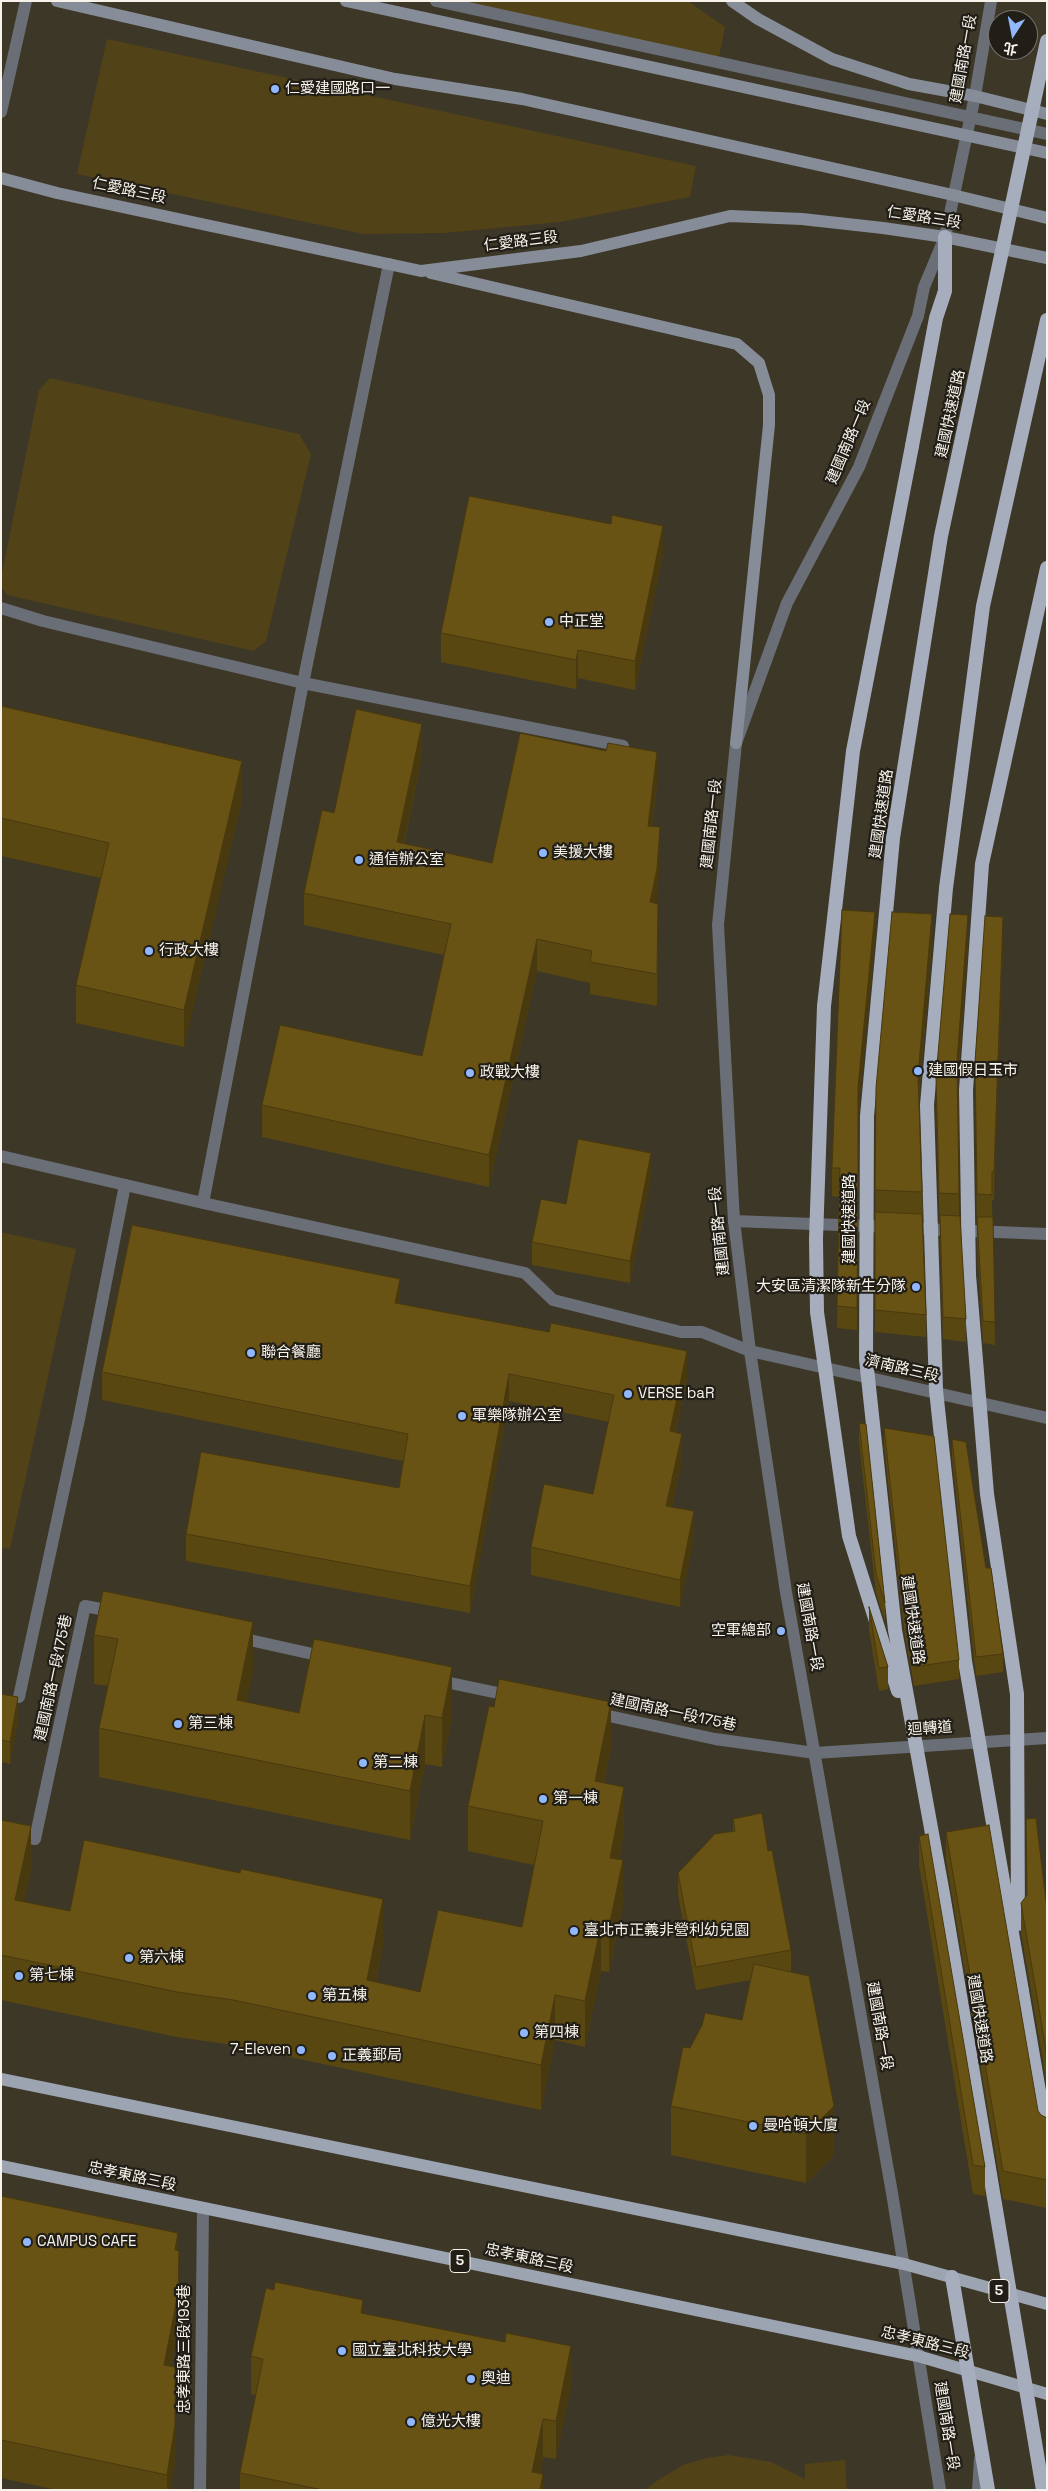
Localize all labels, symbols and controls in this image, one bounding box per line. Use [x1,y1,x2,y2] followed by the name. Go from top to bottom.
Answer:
[988,10,1038,60] north arrow
[947,13,981,105] street label: 建國南路一段
[1002,39,1019,59] text: 北
[285,80,390,98] place label: 仁愛建國路口一
[269,83,281,95] marker: 仁愛建國路口一
[90,174,168,208] street label: 仁愛路三段
[886,203,962,233] street label: 仁愛路三段
[483,228,559,256] street label: 仁愛路三段
[933,368,969,460] street label: 建國快速道路
[823,397,875,487] street label: 建國南路一段
[559,613,604,631] place label: 中正堂
[543,616,555,628] marker: 中正堂
[867,768,897,860] street label: 建國快速道路
[698,778,726,870] street label: 建國南路一段
[553,844,613,862] place label: 美援大樓
[537,847,549,859] marker: 美援大樓
[369,851,444,869] place label: 通信辦公室
[353,854,365,866] marker: 通信辦公室
[159,942,219,960] place label: 行政大樓
[143,945,155,957] marker: 行政大樓
[928,1062,1018,1080] place label: 建國假日玉市
[480,1064,540,1082] place label: 政戰大樓
[912,1065,924,1077] marker: 建國假日玉市
[464,1067,476,1079] marker: 政戰大樓
[841,1174,859,1264] street label: 建國快速道路
[706,1185,734,1277] street label: 建國南路一段
[756,1278,906,1296] place label: 大安區清潔隊新生分隊
[910,1281,922,1293] marker: 大安區清潔隊新生分隊
[261,1344,321,1362] place label: 聯合餐廳
[245,1347,257,1359] marker: 聯合餐廳
[863,1352,941,1386] street label: 濟南路三段
[638,1385,714,1403] place label: VERSE baR
[622,1388,634,1400] marker: VERSE baR
[472,1407,562,1425] place label: 軍樂隊辦公室
[456,1410,468,1422] marker: 軍樂隊辦公室
[897,1574,927,1666] street label: 建國快速道路
[792,1581,826,1673] street label: 建國南路一段
[32,1613,76,1743] street label: 建國南路一段175巷
[711,1622,771,1640] place label: 空軍總部
[775,1625,787,1637] marker: 空軍總部
[608,1691,738,1735] street label: 建國南路一段175巷
[188,1715,233,1733] place label: 第三棟
[172,1718,184,1730] marker: 第三棟
[907,1718,953,1740] street label: 迴轉道
[373,1754,418,1772] place label: 第二棟
[357,1757,369,1769] marker: 第二棟
[553,1790,598,1808] place label: 第一棟
[537,1793,549,1805] marker: 第一棟
[584,1922,749,1940] place label: 臺北市正義非營利幼兒園
[568,1925,580,1937] marker: 臺北市正義非營利幼兒園
[139,1949,184,1967] place label: 第六棟
[123,1952,135,1964] marker: 第六棟
[29,1967,74,1985] place label: 第七棟
[13,1970,25,1982] marker: 第七棟
[963,1973,995,2065] street label: 建國快速道路
[862,1980,896,2072] street label: 建國南路一段
[322,1987,367,2005] place label: 第五棟
[306,1990,318,2002] marker: 第五棟
[534,2024,579,2042] place label: 第四棟
[518,2027,530,2039] marker: 第四棟
[230,2041,291,2059] place label: 7-Eleven
[295,2044,307,2056] marker: 7-Eleven
[342,2047,402,2065] place label: 正義郵局
[326,2050,338,2062] marker: 正義郵局
[763,2117,838,2135] place label: 曼哈頓大廈
[747,2120,759,2132] marker: 曼哈頓大廈
[86,2159,178,2195] street label: 忠孝東路三段
[37,2233,137,2251] place label: CAMPUS CAFE
[21,2236,33,2248] marker: CAMPUS CAFE
[483,2241,575,2277] street label: 忠孝東路三段
[450,2250,470,2272] road number: 5
[989,2280,1009,2302] road number: 5
[176,2284,194,2414] street label: 忠孝東路三段193巷
[879,2323,971,2363] street label: 忠孝東路三段
[352,2342,472,2360] place label: 國立臺北科技大學
[336,2345,348,2357] marker: 國立臺北科技大學
[481,2370,511,2388] place label: 奧迪
[465,2373,477,2385] marker: 奧迪
[930,2380,962,2472] street label: 建國南路一段
[421,2413,481,2431] place label: 億光大樓
[405,2416,417,2428] marker: 億光大樓

